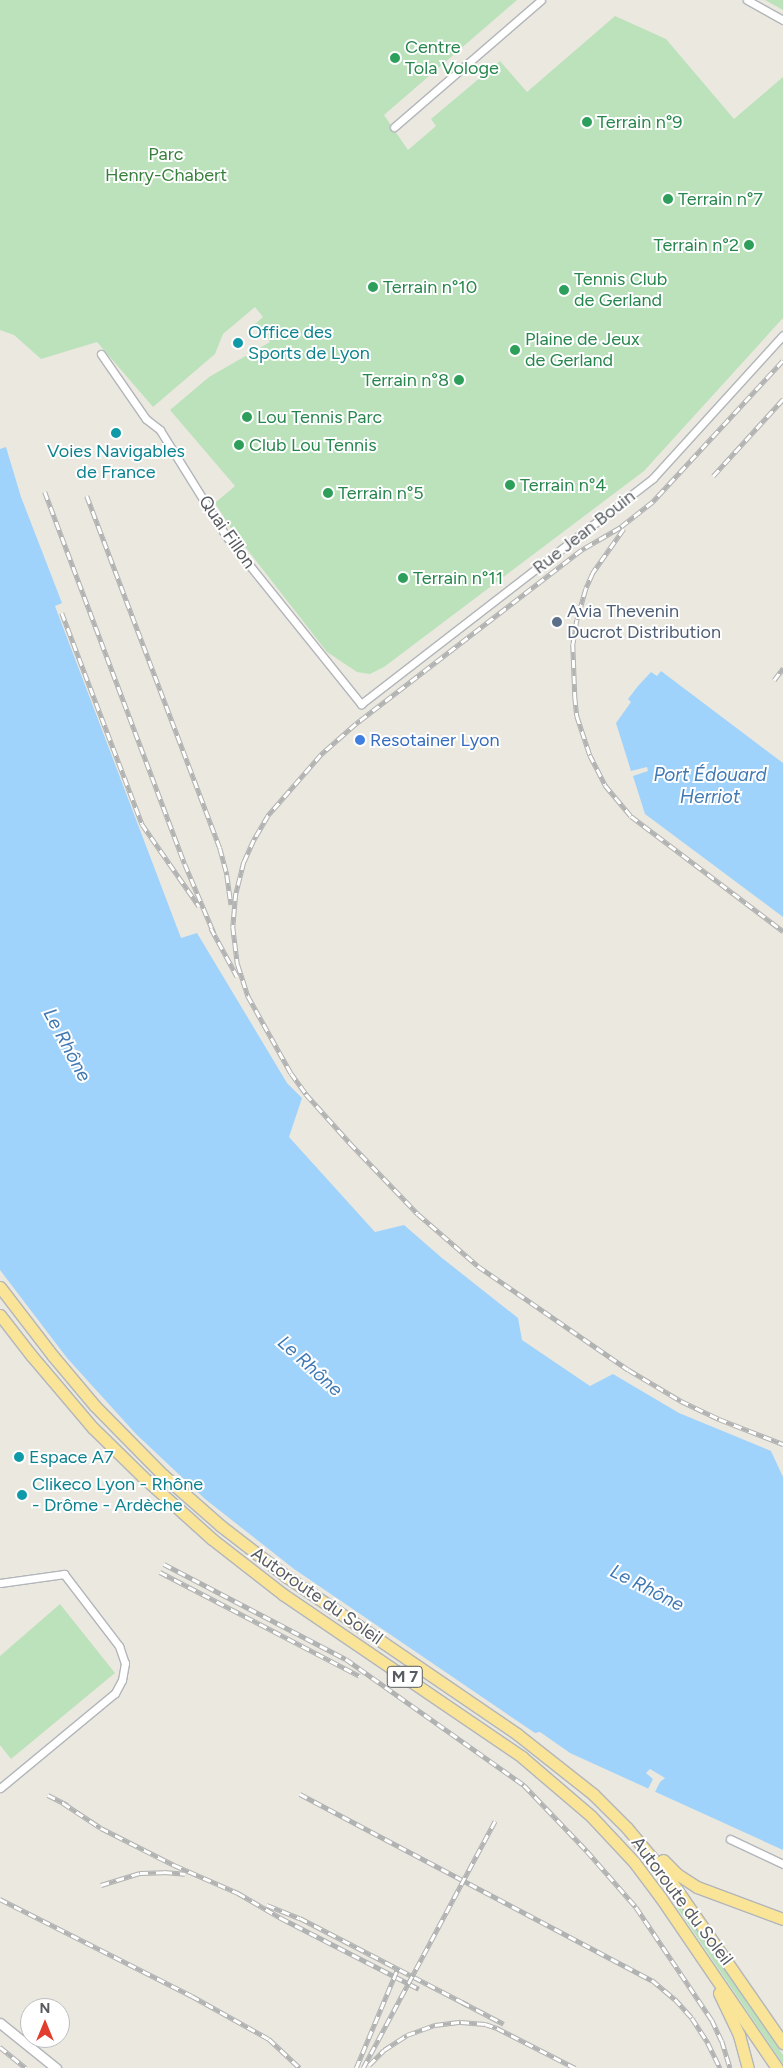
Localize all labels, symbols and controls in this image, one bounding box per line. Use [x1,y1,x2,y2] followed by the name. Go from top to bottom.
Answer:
[405,37,499,80] place label: Centre Tola Vologe
[389,52,401,64] marker: Centre Tola Vologe
[597,111,683,133] place label: Terrain n°9
[581,116,593,128] marker: Terrain n°9
[105,144,227,186] park label: Parc Henry-Chabert
[678,188,763,210] place label: Terrain n°7
[662,193,674,205] marker: Terrain n°7
[654,234,739,256] place label: Terrain n°2
[743,239,755,251] marker: Terrain n°2
[574,269,667,312] place label: Tennis Club de Gerland
[383,276,477,298] place label: Terrain n°10
[367,281,379,293] marker: Terrain n°10
[558,284,570,296] marker: Tennis Club de Gerland
[248,322,370,364] place label: Office des Sports de Lyon
[525,329,640,372] place label: Plaine de Jeux de Gerland
[232,337,244,349] marker: Office des Sports de Lyon
[509,344,521,356] marker: Plaine de Jeux de Gerland
[363,369,449,391] place label: Terrain n°8
[453,374,465,386] marker: Terrain n°8
[257,406,382,428] place label: Lou Tennis Parc
[241,411,253,423] marker: Lou Tennis Parc
[110,427,122,439] marker: Voies Navigables de France
[249,434,377,456] place label: Club Lou Tennis
[233,439,245,451] marker: Club Lou Tennis
[47,441,185,484] place label: Voies Navigables de France
[520,474,607,496] place label: Terrain n°4
[504,479,516,491] marker: Terrain n°4
[338,482,424,504] place label: Terrain n°5
[528,485,640,579] street label: Rue Jean Bouin
[322,487,334,499] marker: Terrain n°5
[194,491,260,573] street label: Quai Fillon
[413,567,503,589] place label: Terrain n°11
[397,572,409,584] marker: Terrain n°11
[567,601,721,644] place label: Avia Thevenin Ducrot Distribution
[551,616,563,628] marker: Avia Thevenin Ducrot Distribution
[370,729,499,751] place label: Resotainer Lyon
[354,734,366,746] marker: Resotainer Lyon
[653,764,767,808] water label: Port Édouard Herriot
[38,1005,96,1085] water label: Le Rhône
[273,1331,347,1401] water label: Le Rhône
[29,1446,114,1468] place label: Espace A7
[13,1451,25,1463] marker: Espace A7
[32,1474,203,1516] place label: Clikeco Lyon - Rhône - Drôme - Ardèche
[16,1489,28,1501] marker: Clikeco Lyon - Rhône - Drôme - Ardèche
[247,1543,387,1649] street label: Autoroute du Soleil
[606,1560,688,1616] water label: Le Rhône
[386,1664,424,1690] road number: M 7
[627,1832,737,1970] street label: Autoroute du Soleil
[20,1998,70,2048] north arrow
[40,2000,50,2017] text: N

